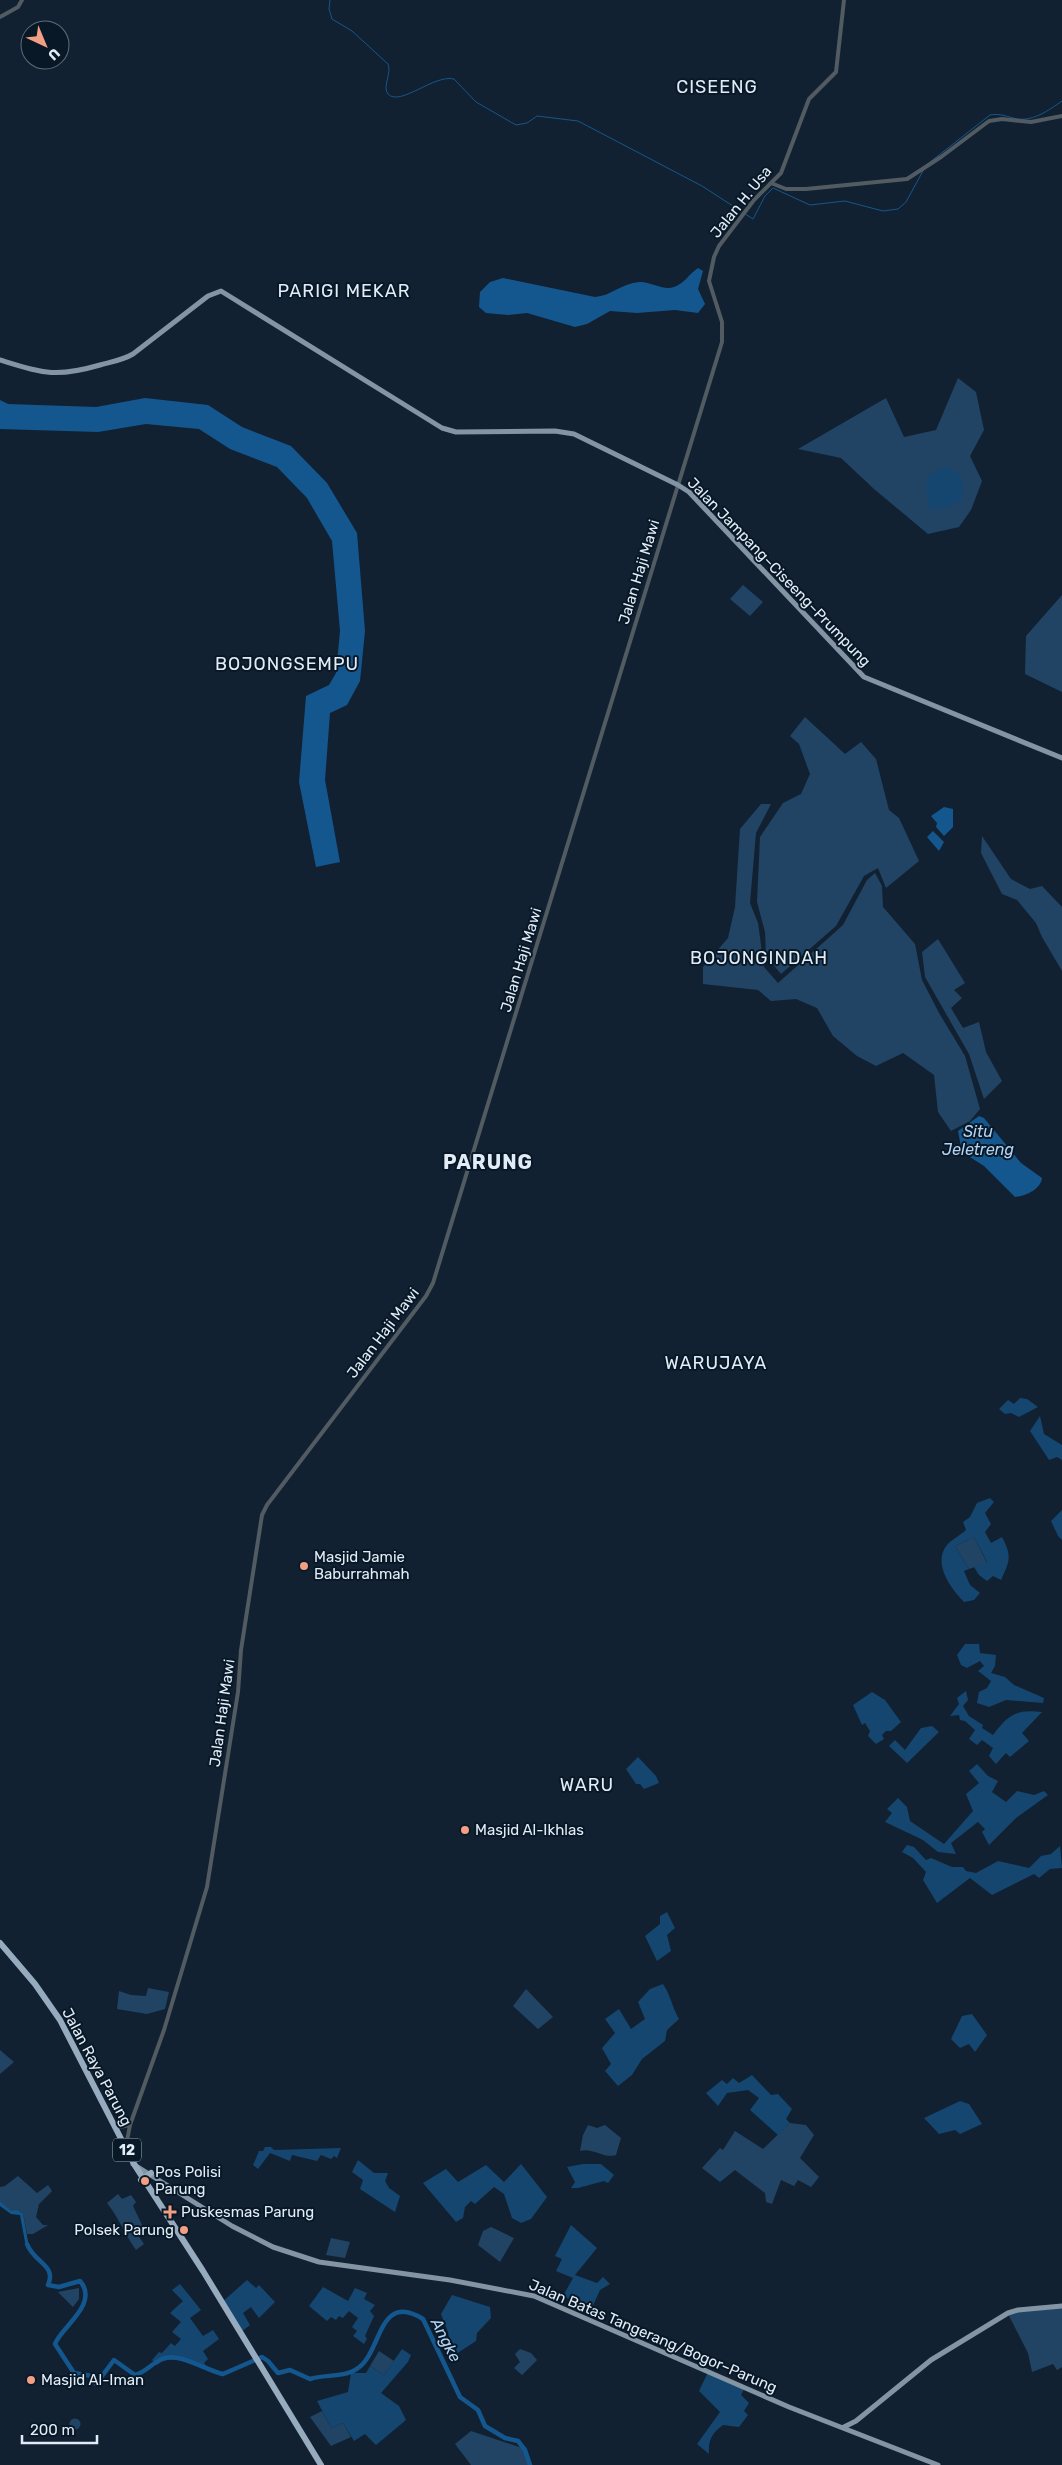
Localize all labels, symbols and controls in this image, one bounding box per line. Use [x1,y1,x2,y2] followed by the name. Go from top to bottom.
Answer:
[20,20,70,70] north arrow
[44,44,63,64] text: U
[676,76,758,98] district label: CISEENG
[707,163,775,241] street label: Jalan H. Usa
[277,280,411,302] district label: PARIGI MEKAR
[684,474,874,670] street label: Jalan Jampang–Ciseeng–Prumpung
[615,517,663,627] street label: Jalan Haji Mawi
[215,653,359,675] district label: BOJONGSEMPU
[497,905,545,1015] street label: Jalan Haji Mawi
[690,947,828,969] district label: BOJONGINDAH
[942,1122,1014,1159] water label: Situ Jeletreng
[443,1150,533,1174] district label: PARUNG
[343,1284,423,1382] street label: Jalan Haji Mawi
[665,1352,767,1374] district label: WARUJAYA
[314,1548,410,1583] place label: Masjid Jamie Baburrahmah
[298,1560,310,1572] marker: Masjid Jamie Baburrahmah
[206,1658,238,1768] street label: Jalan Haji Mawi
[560,1774,614,1796] district label: WARU
[475,1821,584,1839] place label: Masjid Al-Ikhlas
[459,1824,471,1836] marker: Masjid Al-Ikhlas
[58,2005,136,2129] street label: Jalan Raya Parung
[113,2138,141,2162] road number: 12
[155,2163,221,2198] place label: Pos Polisi Parung
[139,2175,151,2187] marker: Pos Polisi Parung
[181,2203,314,2221] place label: Puskesmas Parung
[163,2205,177,2219] marker: Puskesmas Parung
[74,2221,174,2239] place label: Polsek Parung
[178,2224,190,2236] marker: Polsek Parung
[526,2275,780,2397] street label: Jalan Batas Tangerang/Bogor–Parung
[426,2314,465,2365] water label: Angke
[41,2371,144,2389] place label: Masjid Al-Iman
[25,2374,37,2386] marker: Masjid Al-Iman
[22,2412,98,2444] scale bar
[30,2421,75,2439] text: 200 m

